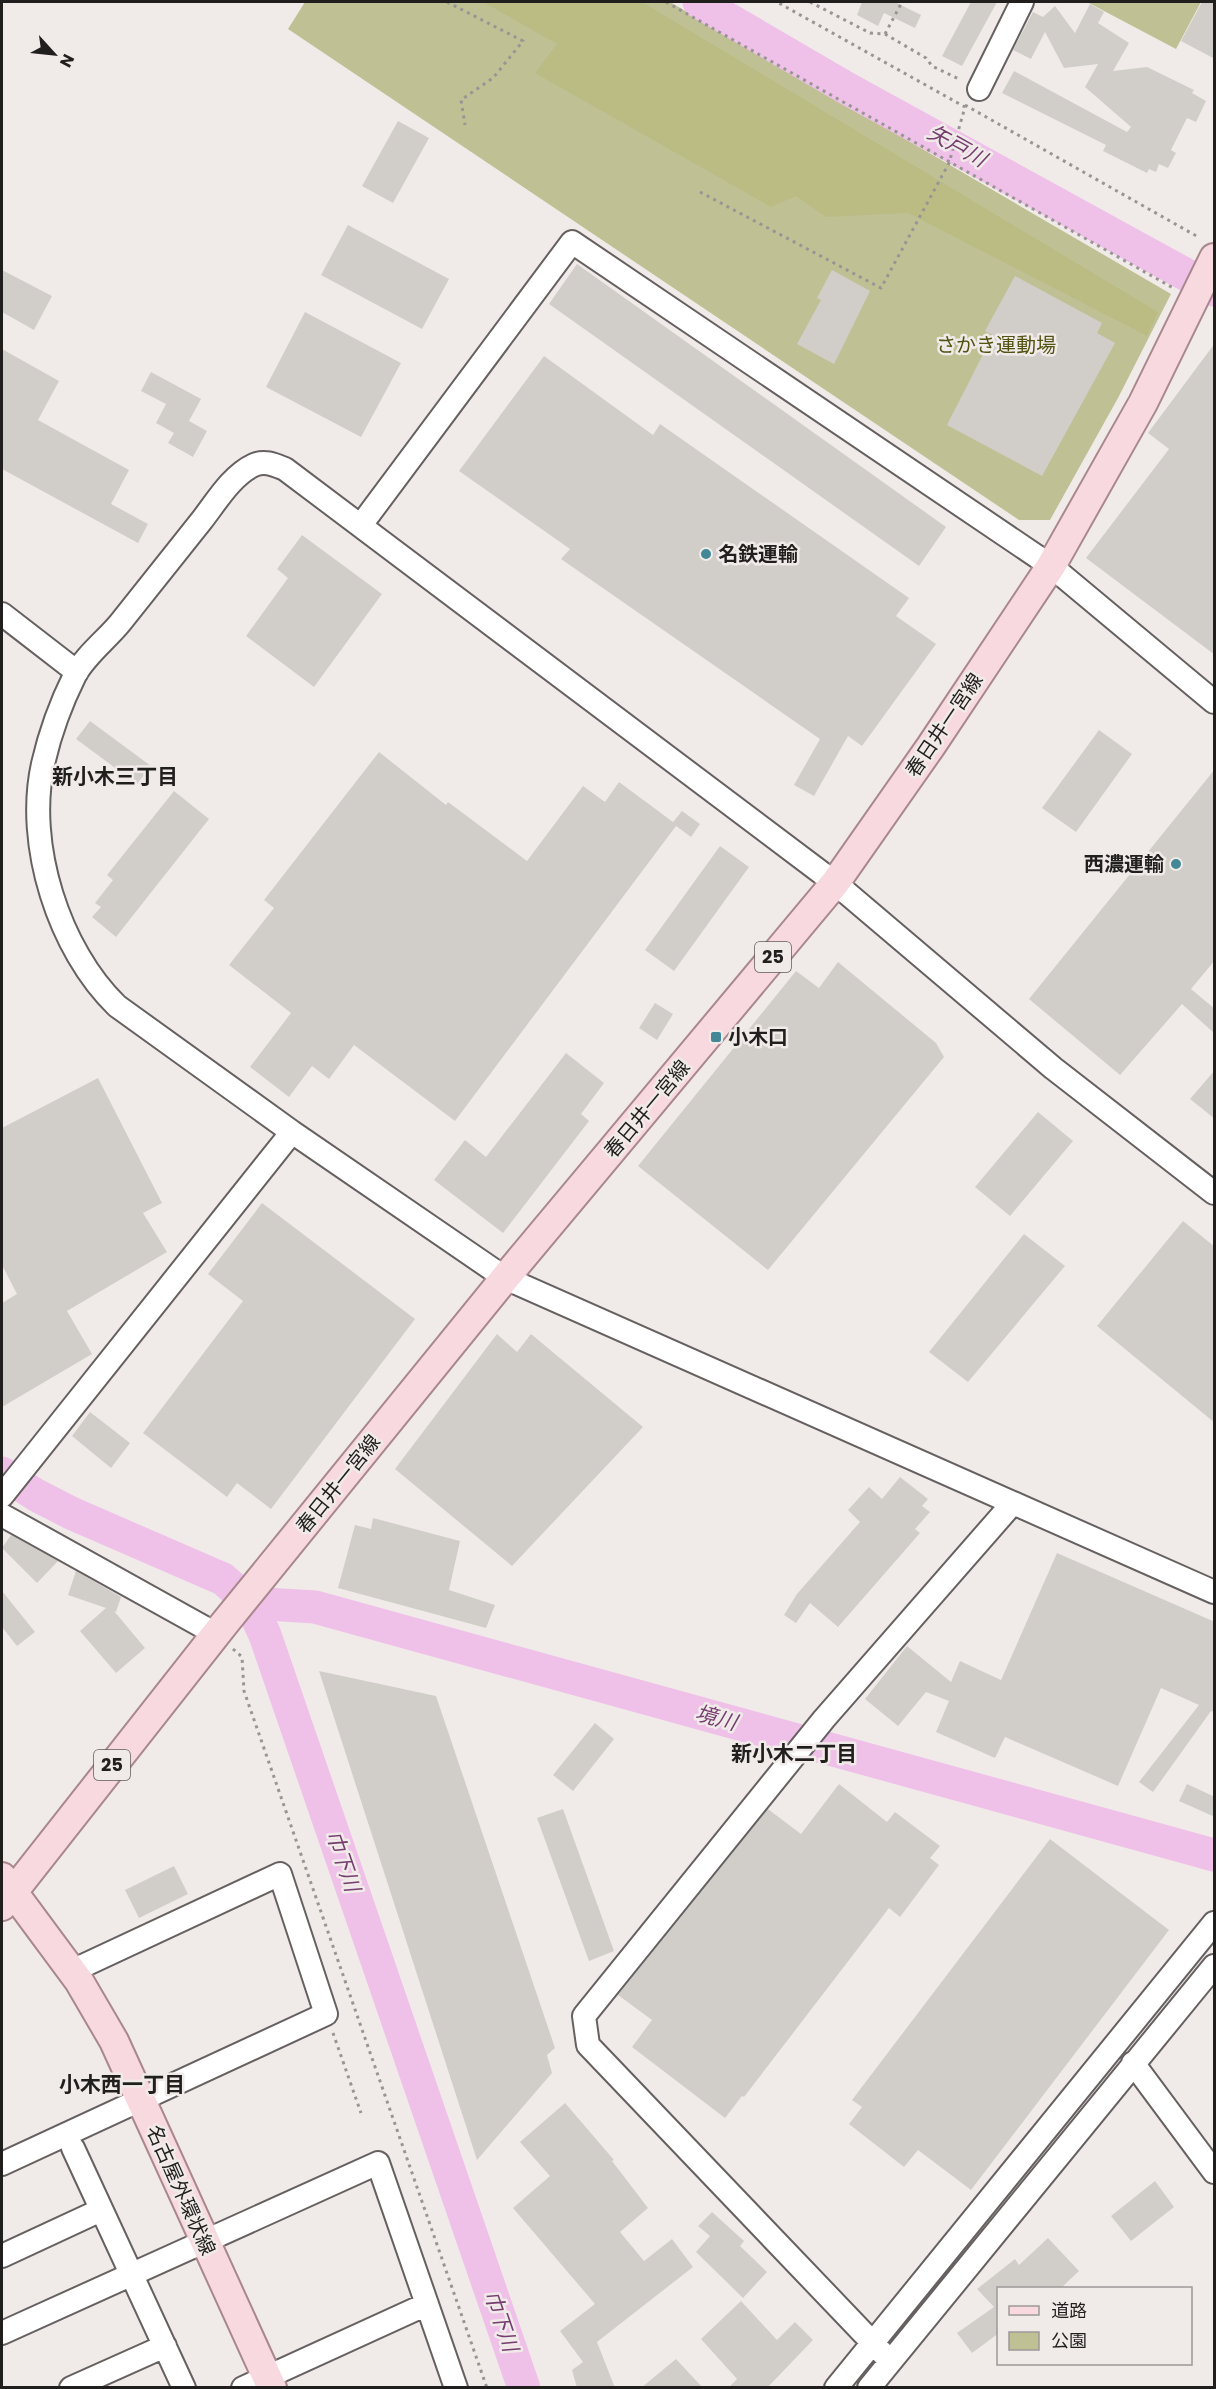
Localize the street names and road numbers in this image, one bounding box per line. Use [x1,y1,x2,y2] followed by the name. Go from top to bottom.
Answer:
[899,667,989,783] street label: 春日井一宮線
[755,942,791,972] road number: 25
[598,1054,696,1164] street label: 春日井一宮線
[289,1429,387,1539] street label: 春日井一宮線
[94,1750,130,1780] road number: 25
[140,2120,222,2260] street label: 名古屋外環状線

